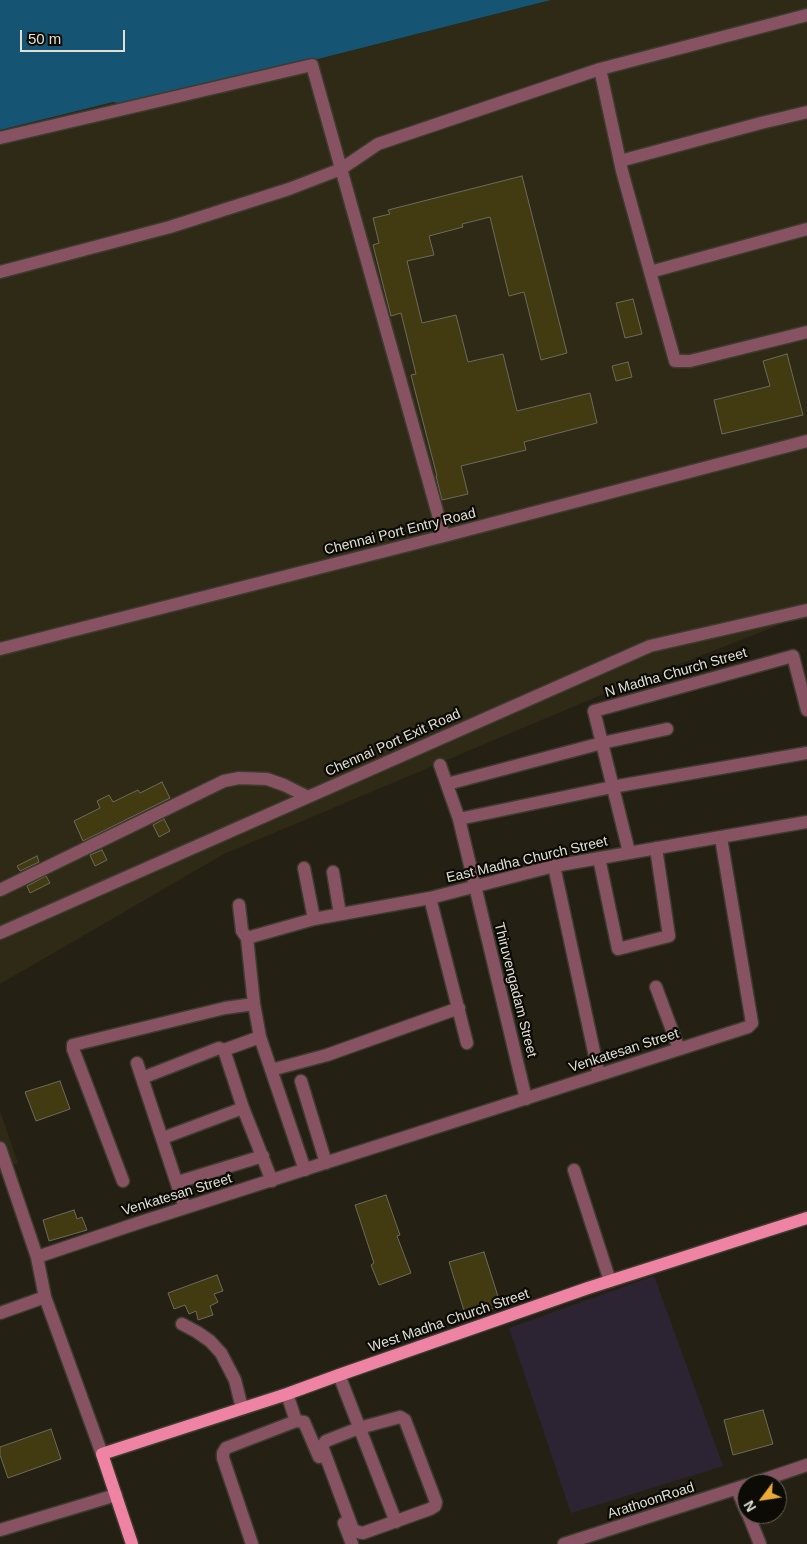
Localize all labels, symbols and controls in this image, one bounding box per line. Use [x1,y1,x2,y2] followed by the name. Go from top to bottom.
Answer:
[22,20,128,52] scale bar
[28,30,61,47] text: 50 m
[322,505,478,559] street label: Chennai Port Entry Road
[603,645,749,701] street label: N Madha Church Street
[323,706,463,780] street label: Chennai Port Exit Road
[445,833,609,887] street label: East Madha Church Street
[490,921,540,1059] street label: Thiruvengadam Street
[567,1025,681,1077] street label: Venkatesan Street
[120,1170,234,1220] street label: Venkatesan Street
[367,1286,531,1356] street label: West Madha Church Street
[737,1474,787,1524] north arrow
[605,1479,697,1523] street label: ArathoonRoad
[741,1498,759,1515] text: N

